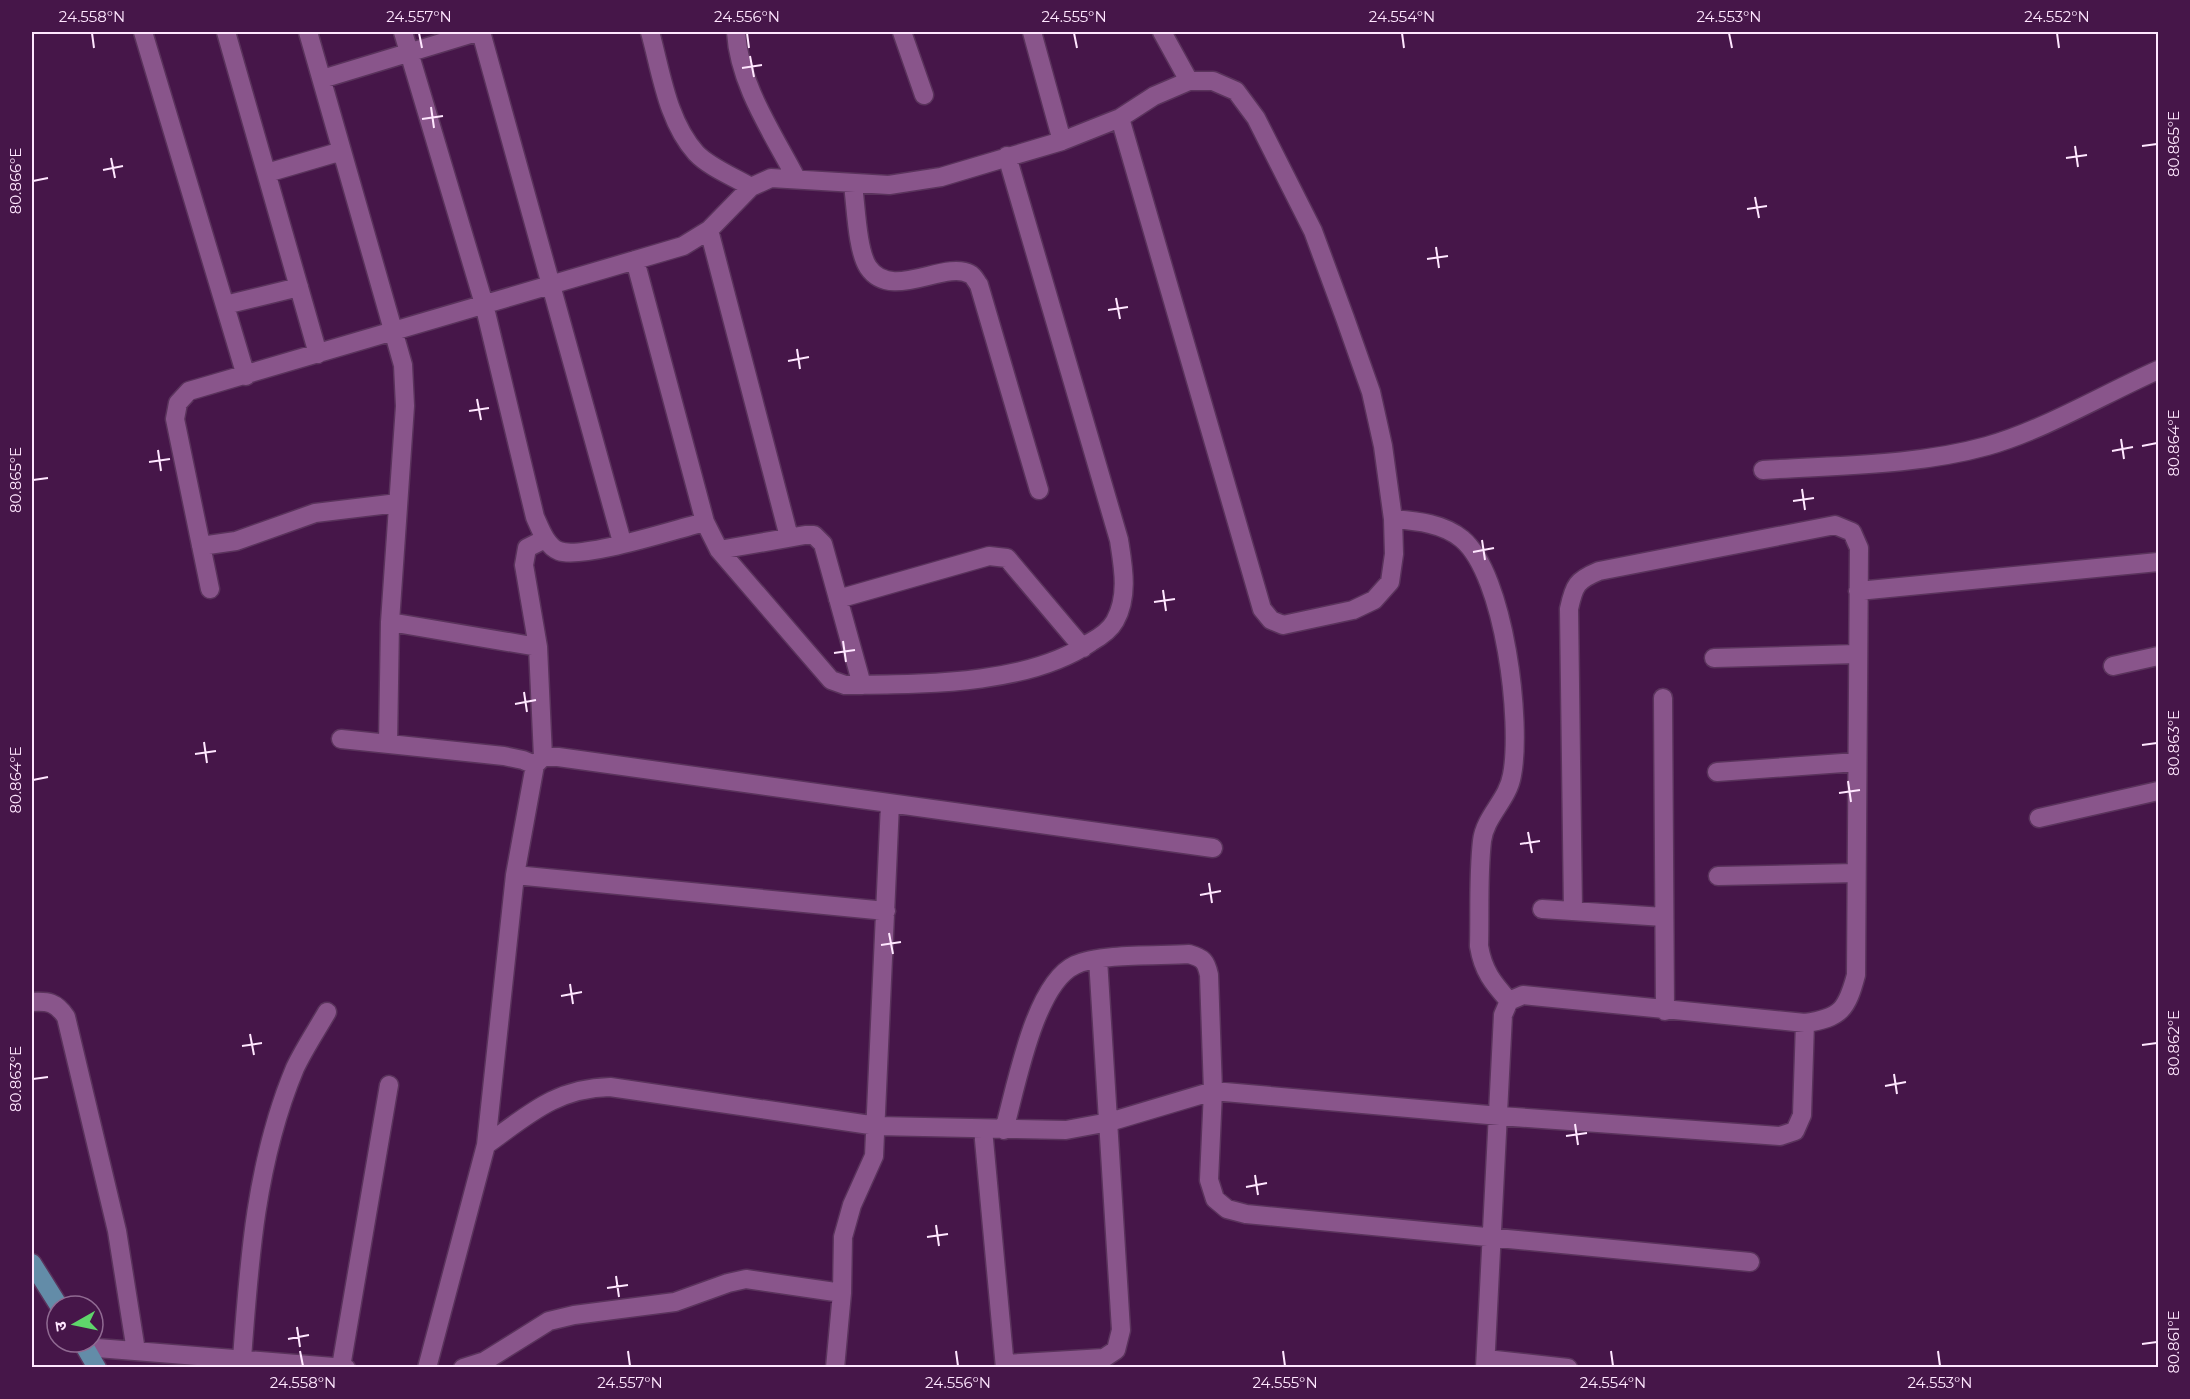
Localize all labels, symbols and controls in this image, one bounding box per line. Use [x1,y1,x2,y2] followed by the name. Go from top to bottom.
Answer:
[59,7,125,26] text: 24.558°N
[386,7,452,26] text: 24.557°N
[714,7,780,26] text: 24.556°N
[1041,7,1107,26] text: 24.555°N
[1369,7,1435,26] text: 24.554°N
[1696,7,1762,26] text: 24.553°N
[2024,7,2090,26] text: 24.552°N
[2164,111,2183,177] text: 80.865°E
[6,148,25,214] text: 80.866°E
[2164,409,2183,477] text: 80.864°E
[6,447,25,513] text: 80.865°E
[2164,710,2183,776] text: 80.863°E
[6,746,25,814] text: 80.864°E
[2164,1010,2183,1076] text: 80.862°E
[6,1046,25,1112] text: 80.863°E
[45,1294,105,1354] north arrow
[2164,1310,2183,1374] text: 80.861°E
[50,1320,71,1332] text: उ
[270,1373,336,1392] text: 24.558°N
[597,1373,663,1392] text: 24.557°N
[925,1373,991,1392] text: 24.556°N
[1252,1373,1318,1392] text: 24.555°N
[1580,1373,1646,1392] text: 24.554°N
[1907,1373,1973,1392] text: 24.553°N

